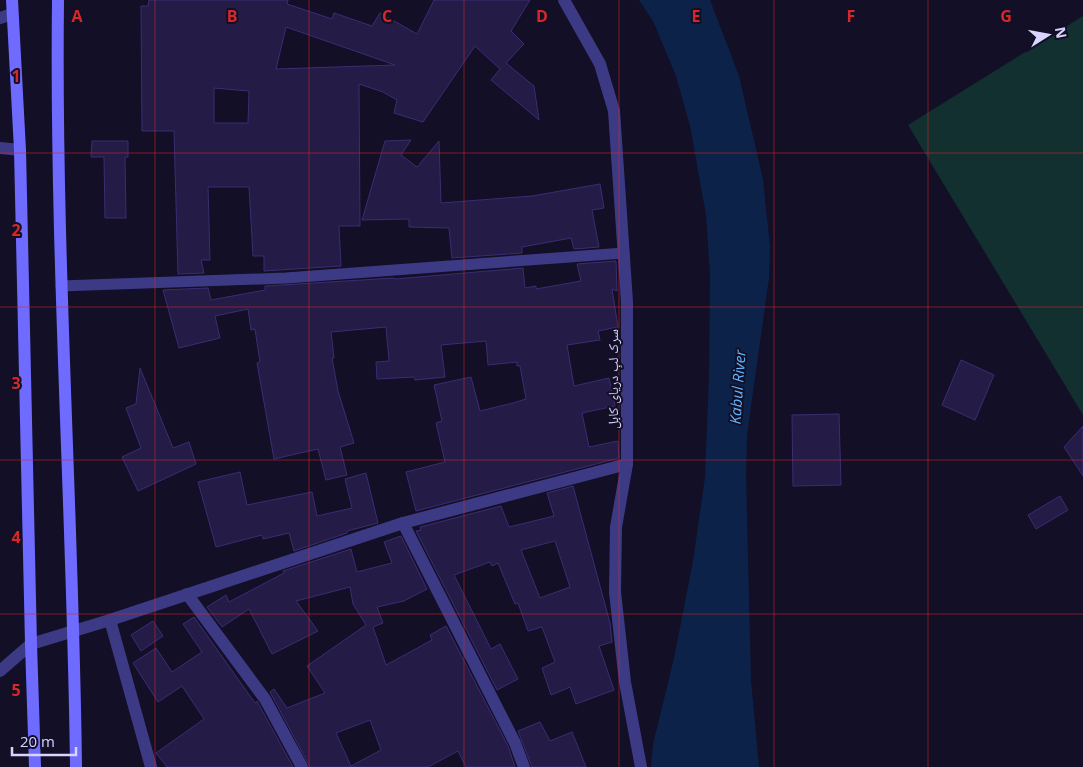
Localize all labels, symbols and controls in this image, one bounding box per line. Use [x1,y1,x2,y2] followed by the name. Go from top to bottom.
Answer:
[71,5,83,27] text: A
[227,5,237,27] text: B
[382,5,392,27] text: C
[536,5,548,27] text: D
[692,5,701,27] text: E
[847,5,855,27] text: F
[1000,5,1012,27] text: G
[1023,10,1073,60] north arrow
[1051,25,1072,40] text: N
[11,65,21,87] text: 1
[11,219,21,241] text: 2
[603,329,623,429] street label: سرک لبِ دریای کابل
[724,348,750,425] water label: Kabul River
[11,372,21,394] text: 3
[11,526,21,548] text: 4
[11,679,21,701] text: 5
[12,724,76,756] scale bar
[20,731,55,751] text: 20 m

